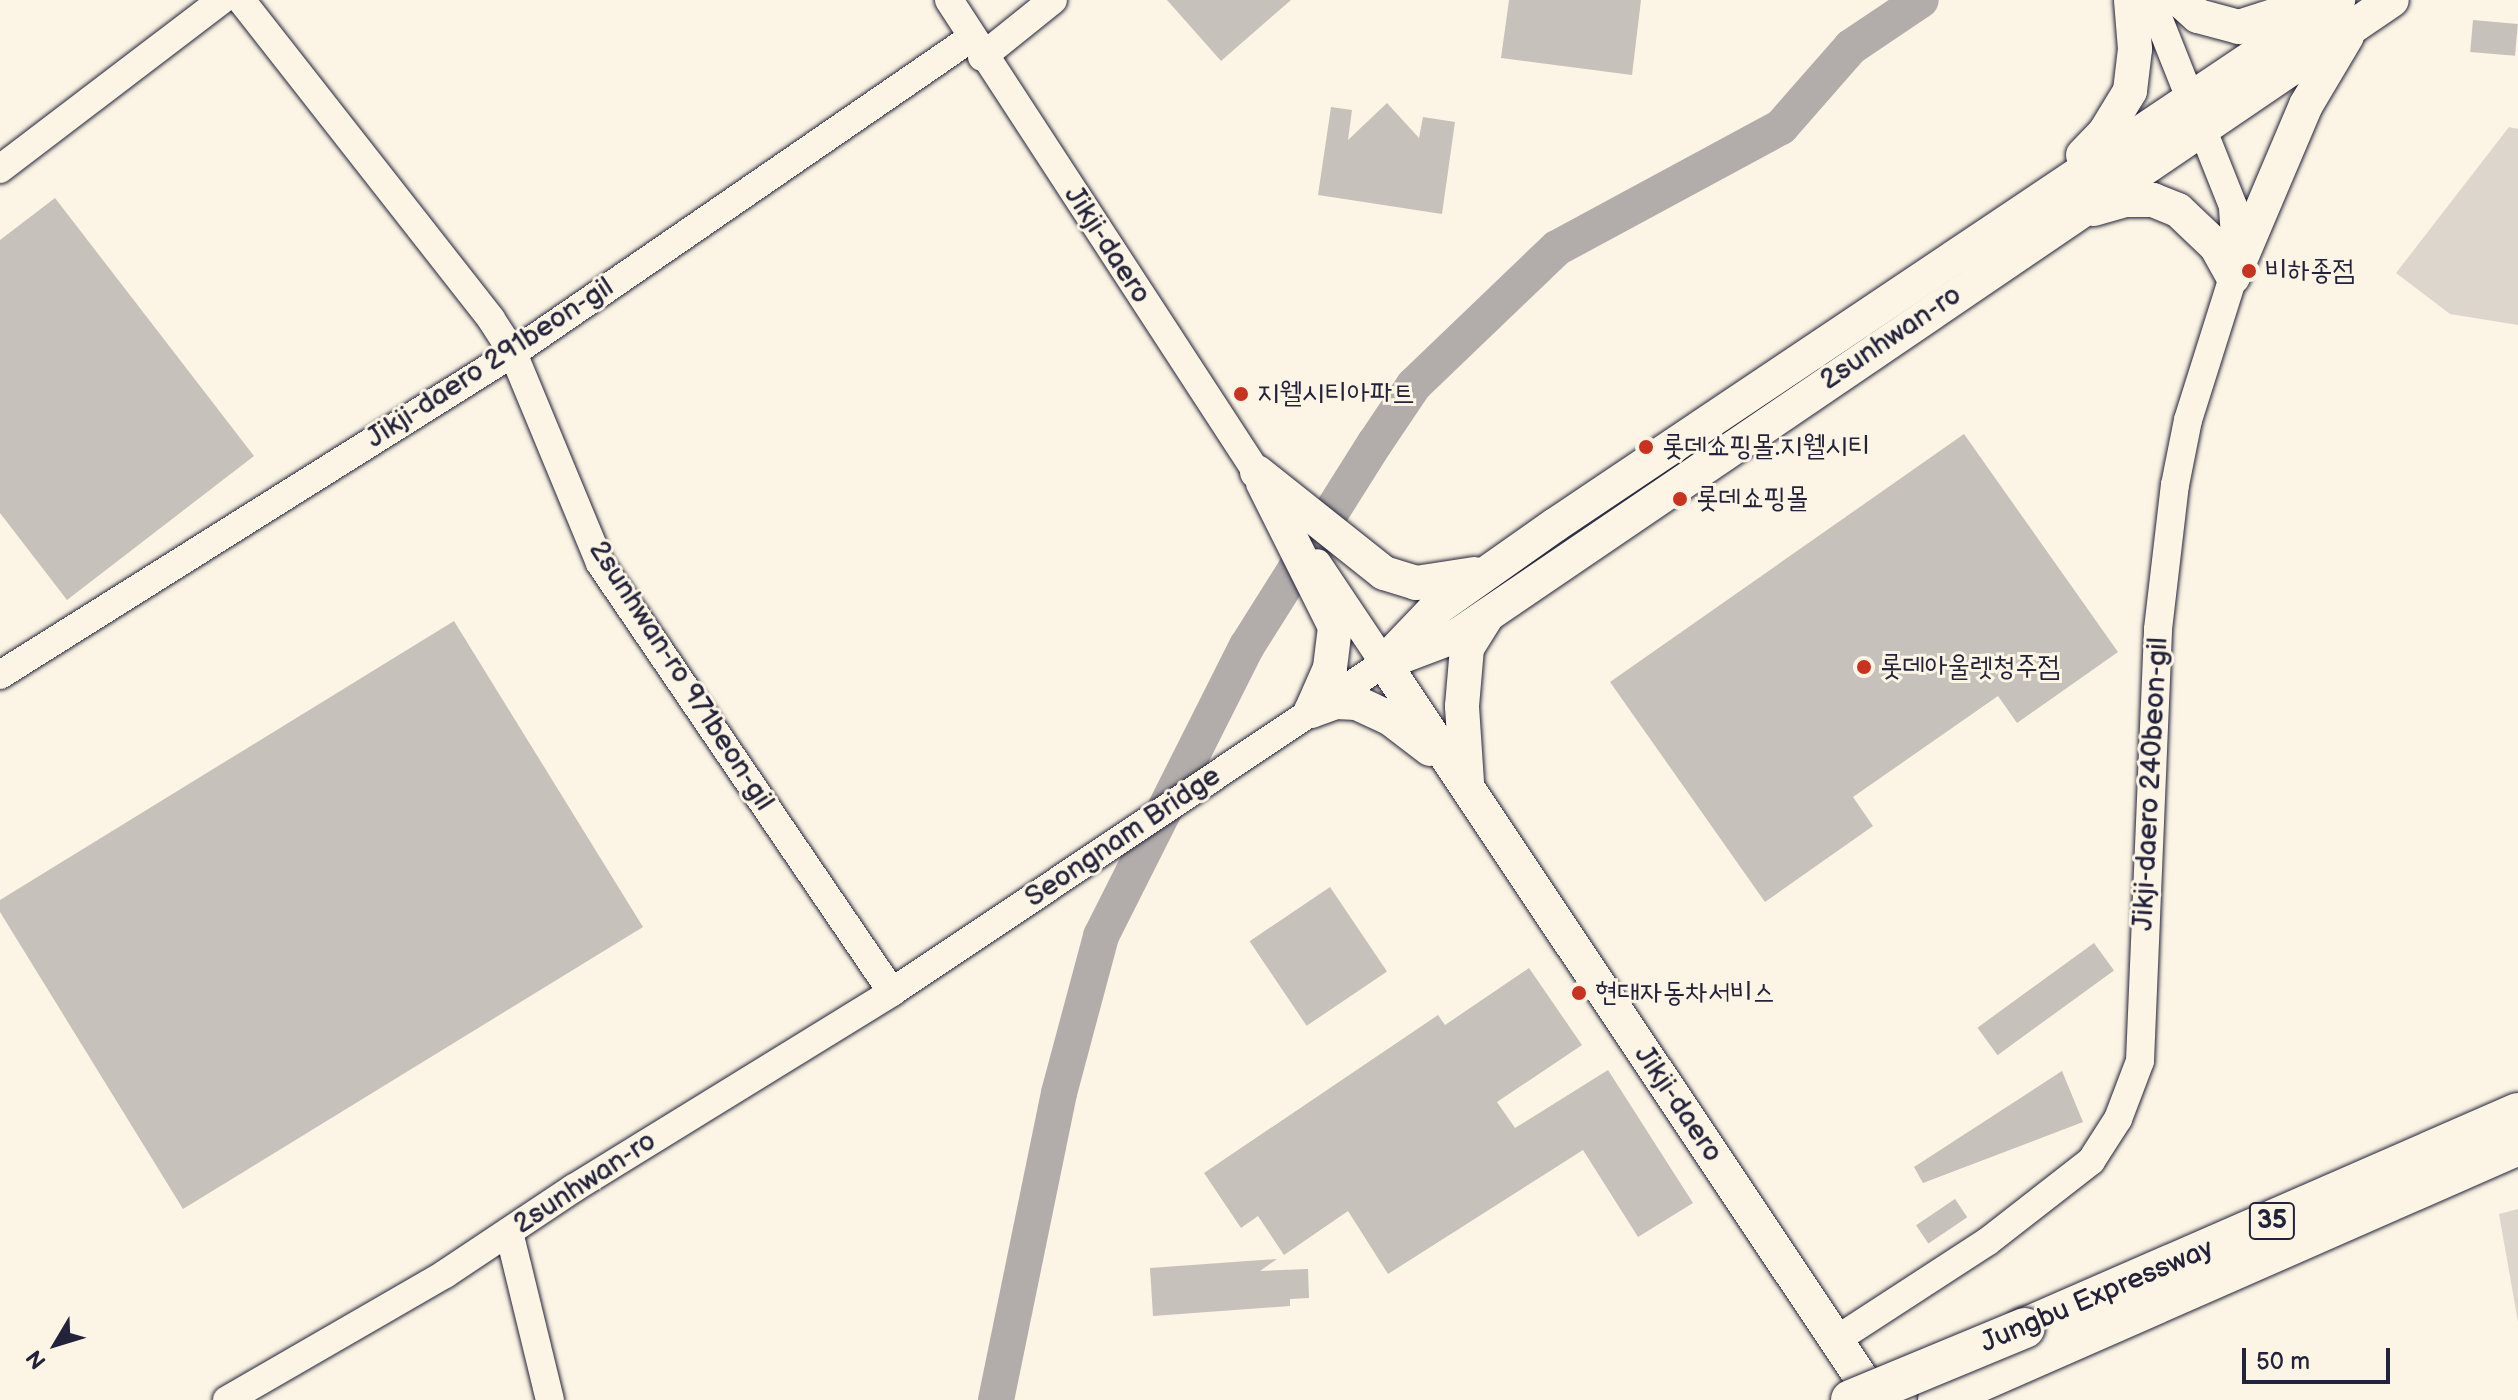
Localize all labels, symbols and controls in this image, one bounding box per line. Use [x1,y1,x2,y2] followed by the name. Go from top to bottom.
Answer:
[1057,180,1157,310] street label: Jikji-daero
[2265,254,2355,288] place label: 비하종점
[2240,262,2258,280] marker: 비하종점
[360,271,620,455] street label: Jikji-daero 291beon-gil
[1814,279,1968,397] street label: 2sunhwan-ro
[1257,377,1415,411] place label: 지웰시티아파트
[1232,385,1250,403] marker: 지웰시티아파트
[1662,430,1870,464] place label: 롯데쇼핑몰.지웰시티
[1637,438,1655,456] marker: 롯데쇼핑몰.지웰시티
[1696,482,1809,516] place label: 롯데쇼핑몰
[1671,490,1689,508] marker: 롯데쇼핑몰
[581,535,781,817] street label: 2sunhwan-ro 971beon-gil
[2127,636,2175,932] street label: Jikji-daero 240beon-gil
[1880,650,2060,684] place label: 롯데아울렛청주점
[1855,658,1873,676] marker: 롯데아울렛청주점
[1019,759,1227,915] street label: Seongnam Bridge
[1595,976,1775,1010] place label: 현대자동차서비스
[1570,984,1588,1002] marker: 현대자동차서비스
[1627,1039,1729,1169] street label: Jikji-daero
[508,1125,662,1241] street label: 2sunhwan-ro
[2248,1199,2296,1243] road number: 35
[1976,1232,2218,1360] street label: Jungbu Expressway
[16,1304,96,1384] north arrow
[2246,1332,2394,1382] scale bar
[21,1344,52,1374] text: N
[2256,1347,2310,1376] text: 50 m

